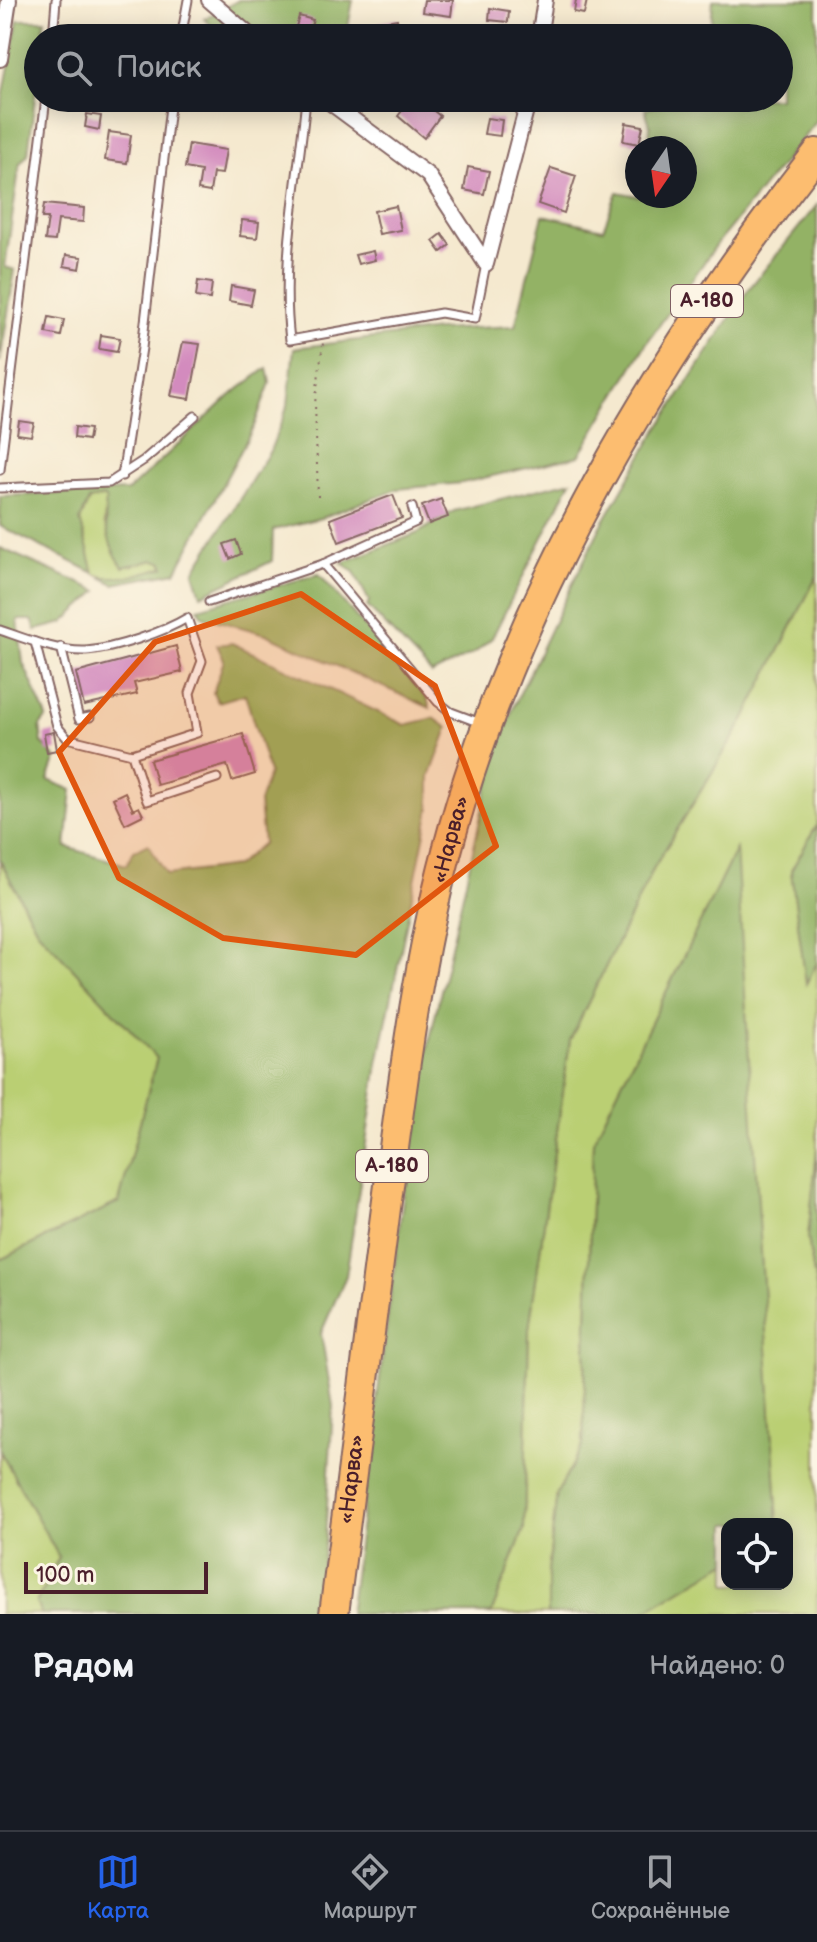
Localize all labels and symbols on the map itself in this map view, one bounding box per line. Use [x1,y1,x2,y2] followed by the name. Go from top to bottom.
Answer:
[625,136,697,208] north arrow
[671,285,743,317] road number: А-180
[426,792,476,886] street label: «Нарва»
[356,1150,428,1182] road number: А-180
[332,1433,370,1526] street label: «Нарва»
[24,1558,208,1594] scale bar

